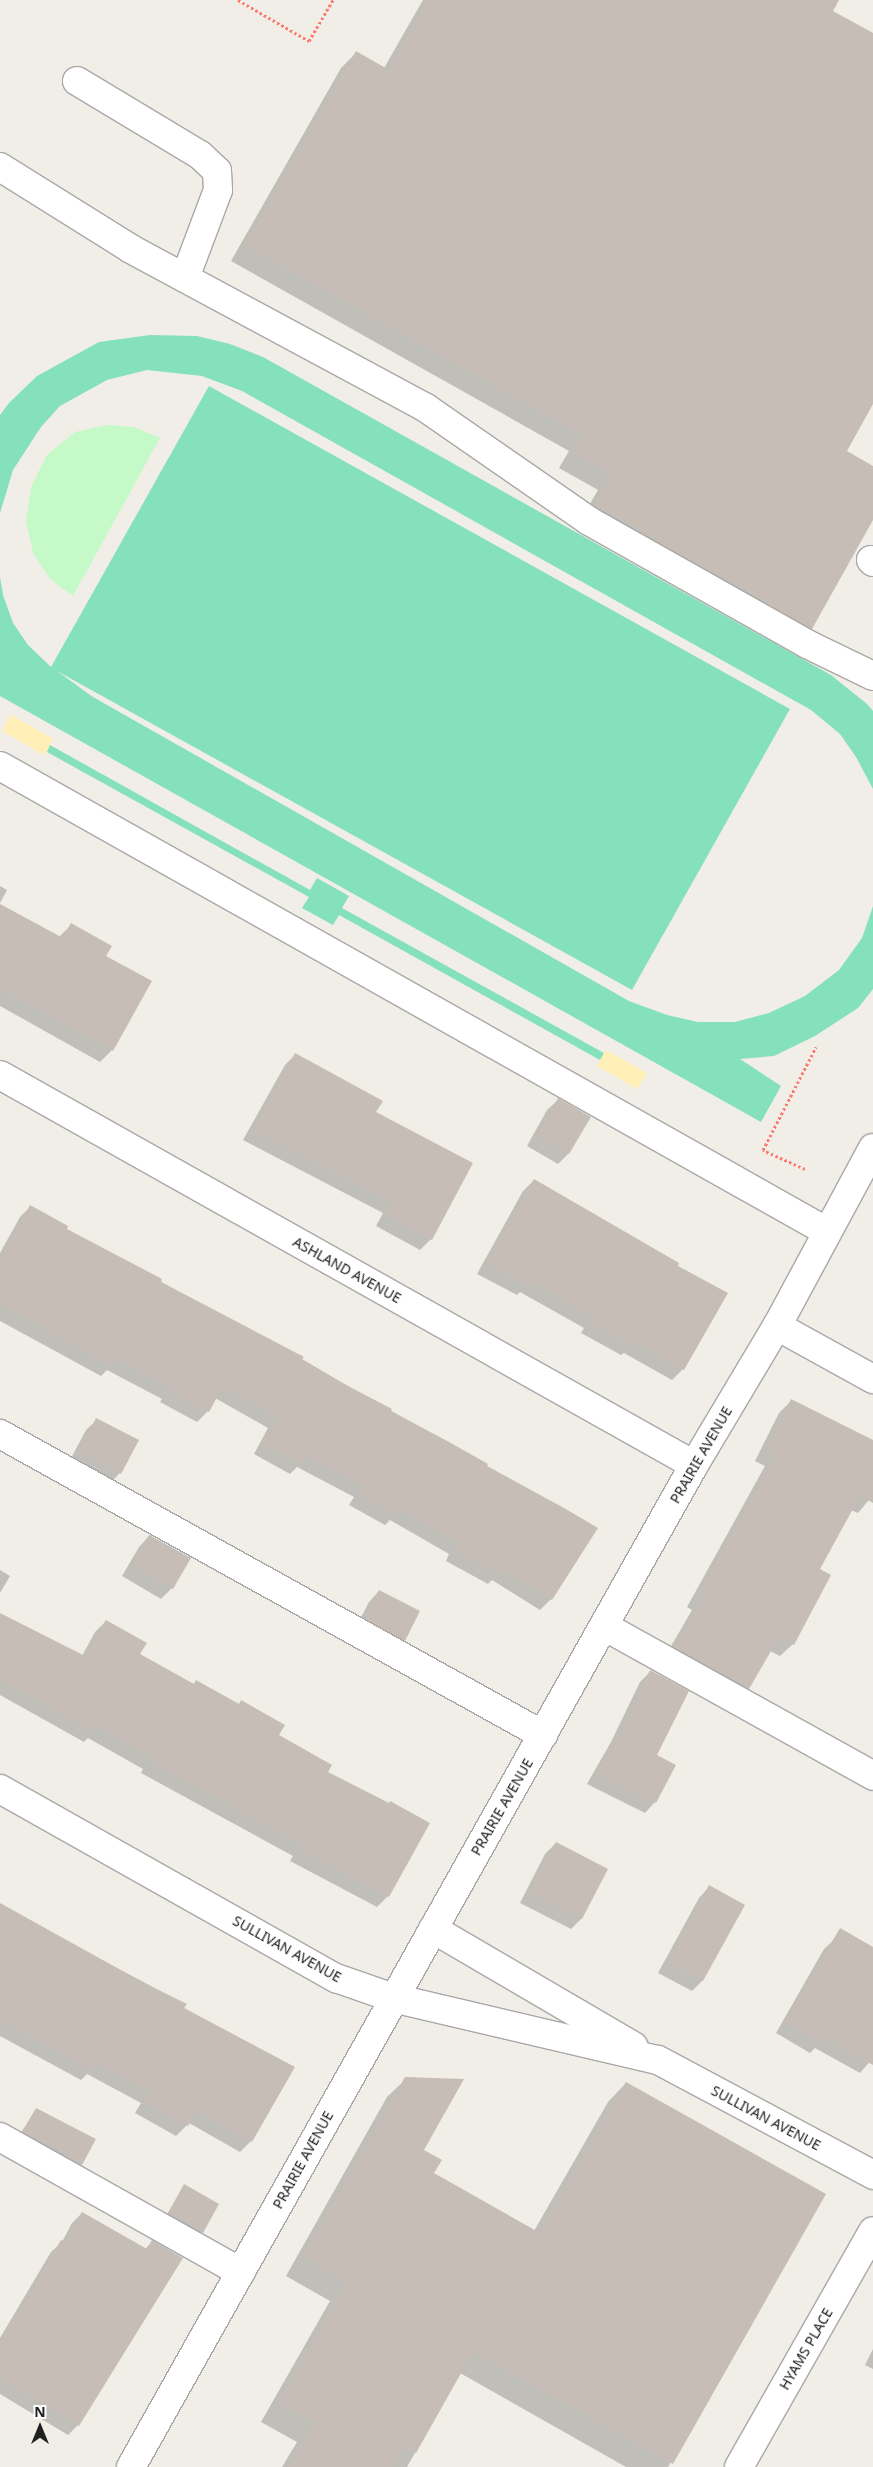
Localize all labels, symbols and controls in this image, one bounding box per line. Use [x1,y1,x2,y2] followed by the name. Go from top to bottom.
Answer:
[290,1233,404,1307] street label: ASHLAND AVENUE
[666,1404,736,1506] street label: PRAIRIE AVENUE
[467,1756,537,1858] street label: PRAIRIE AVENUE
[230,1912,344,1986] street label: SULLIVAN AVENUE
[708,2082,824,2154] street label: SULLIVAN AVENUE
[269,2108,337,2212] street label: PRAIRIE AVENUE
[776,2305,836,2393] street label: HYAMS PLACE
[15,2402,65,2452] north arrow
[34,2402,46,2421] text: N

